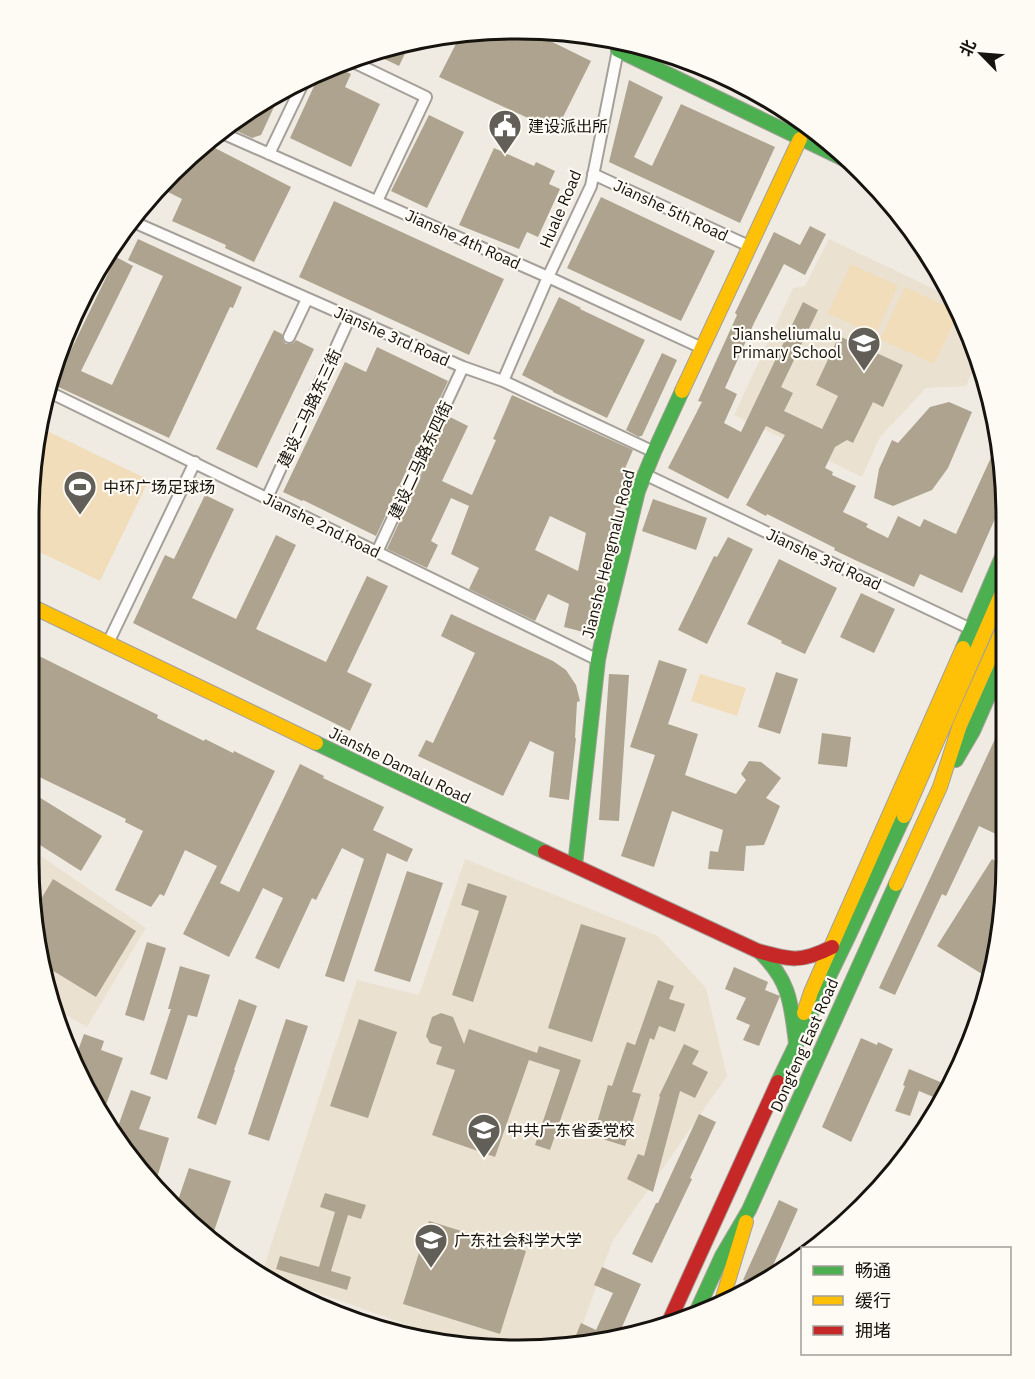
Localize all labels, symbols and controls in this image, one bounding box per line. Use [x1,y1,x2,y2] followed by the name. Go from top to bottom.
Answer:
[951,24,1011,84] north arrow
[955,36,980,59] text: 北
[487,108,523,155] public building icon: 建设派出所
[528,116,608,136] place label: 建设派出所
[535,167,585,251] street label: Huale Road
[611,175,731,245] street label: Jianshe 5th Road
[402,205,524,273] street label: Jianshe 4th Road
[331,302,453,370] street label: Jianshe 3rd Road
[732,324,841,362] place label: Jiansheliumalu Primary School
[846,325,882,372] school or university icon: Jiansheliumalu Primary School
[273,346,345,470] street label: 建设二马路东三街
[384,398,456,522] street label: 建设二马路东四街
[577,467,639,641] street label: Jianshe Hengmalu Road
[62,469,98,516] sports icon: 中环广场足球场
[103,477,215,497] place label: 中环广场足球场
[260,488,384,562] street label: Jianshe 2nd Road
[763,524,885,594] street label: Jianshe 3rd Road
[326,722,474,808] street label: Jianshe Damalu Road
[766,975,842,1115] street label: Dongfeng East Road
[466,1112,502,1159] school or university icon: 中共广东省委党校
[507,1120,635,1140] place label: 中共广东省委党校
[413,1222,449,1269] school or university icon: 广东社会科学大学
[454,1230,582,1250] place label: 广东社会科学大学
[801,1247,1011,1355] legend
[855,1259,891,1282] text: 畅通
[855,1289,891,1312] text: 缓行
[855,1319,891,1342] text: 拥堵

